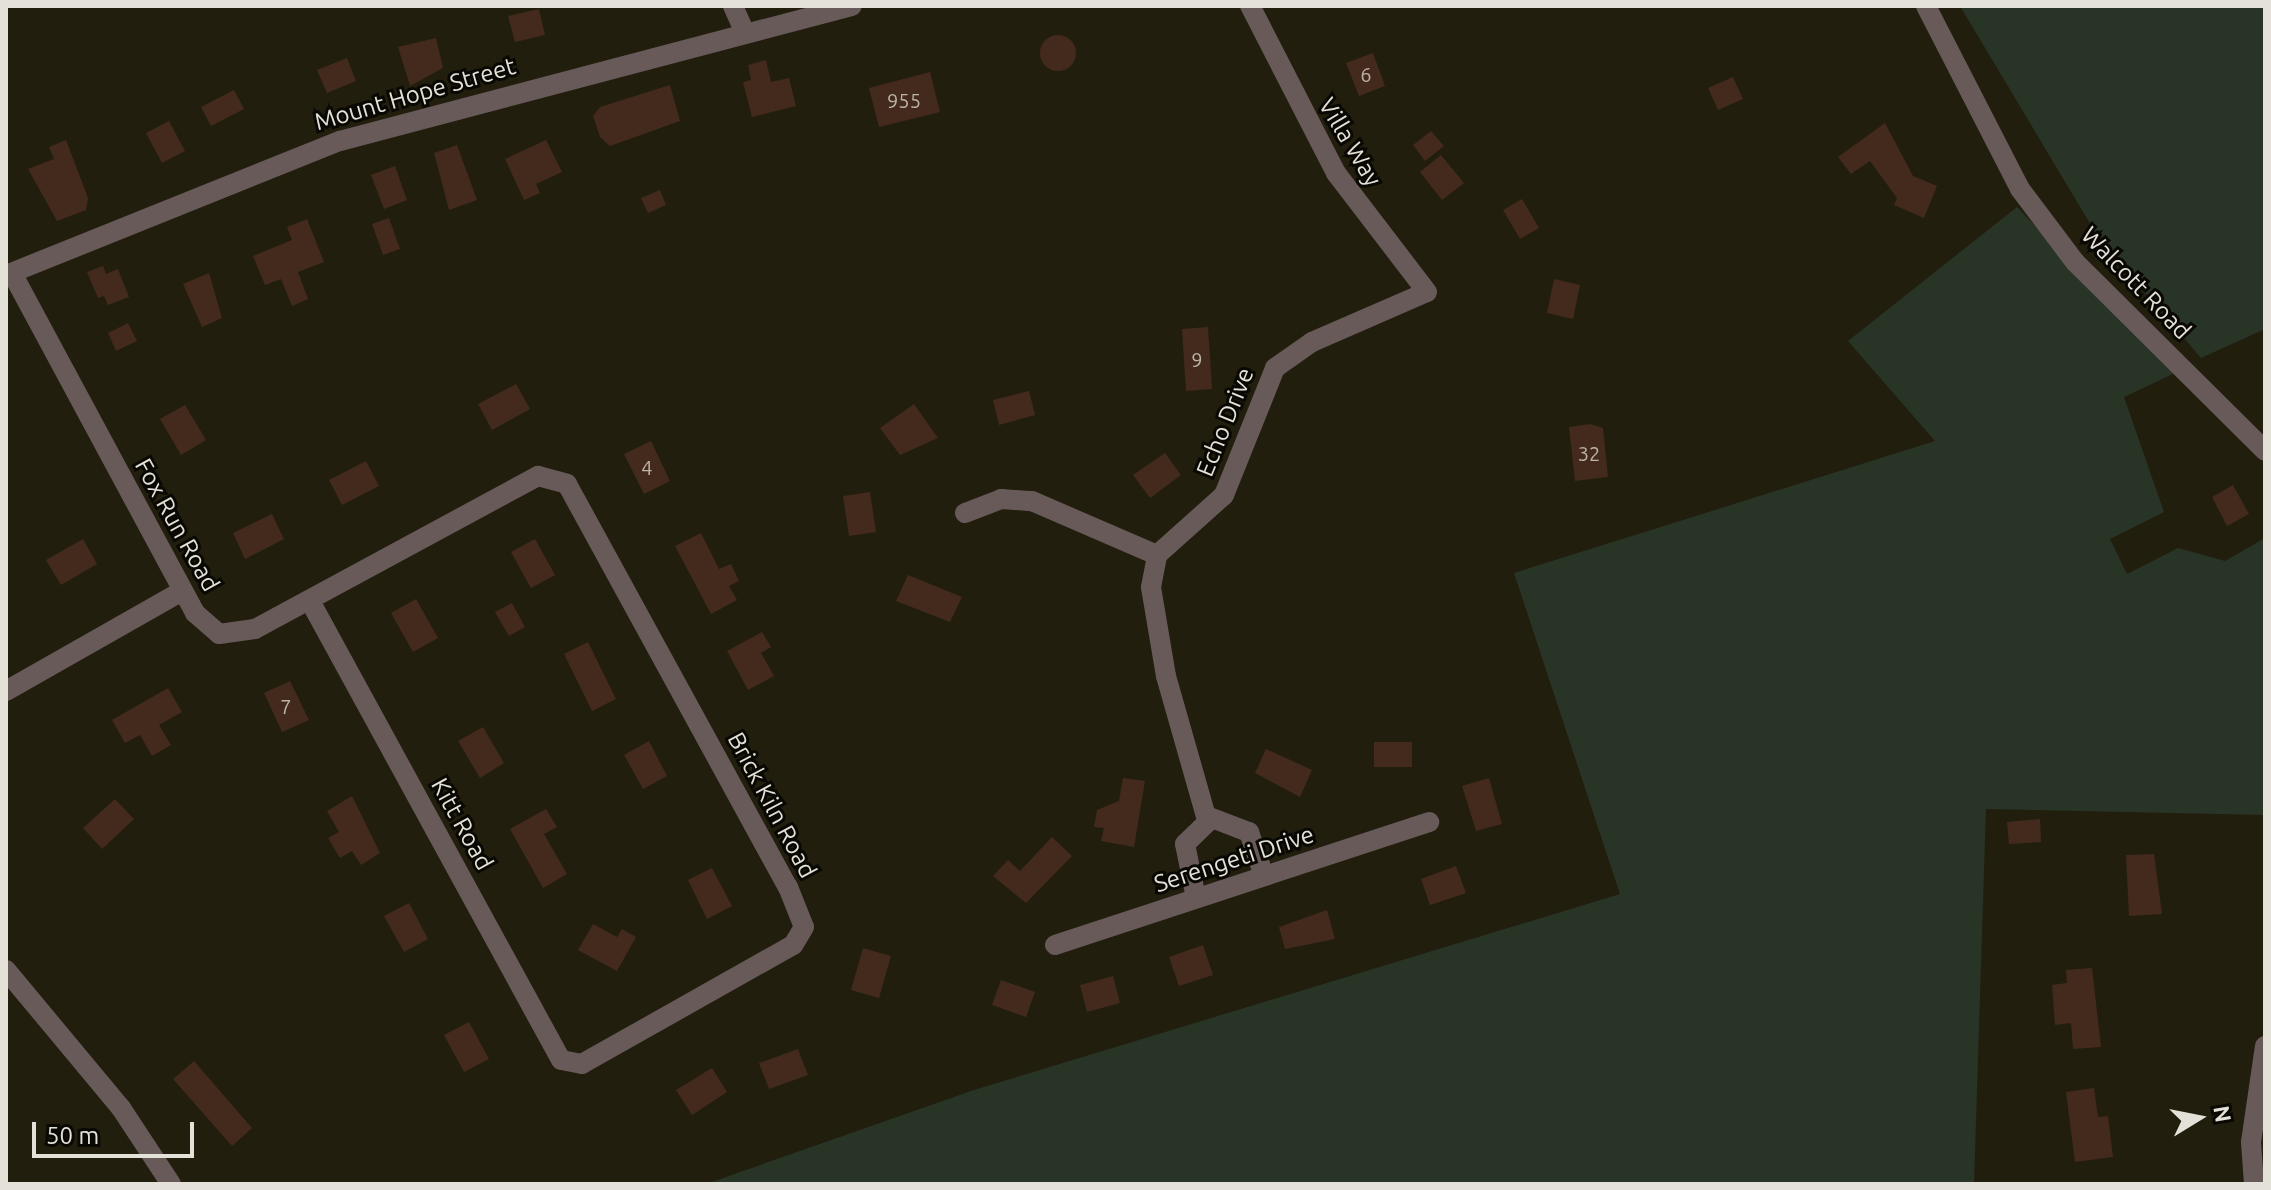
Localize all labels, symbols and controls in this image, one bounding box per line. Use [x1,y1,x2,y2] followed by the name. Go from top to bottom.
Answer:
[311,52,519,136] street label: Mount Hope Street
[1360,62,1372,86] house number: 6
[887,88,921,112] house number: 955
[1312,93,1388,191] street label: Villa Way
[2075,221,2197,345] street label: Walcott Road
[1191,347,1203,371] house number: 9
[1190,363,1260,481] street label: Echo Drive
[1578,441,1600,465] house number: 32
[129,454,225,596] street label: Fox Run Road
[641,455,653,479] house number: 4
[280,694,292,718] house number: 7
[722,727,822,883] street label: Brick Kiln Road
[425,773,499,875] street label: Kitt Road
[1150,820,1318,898] street label: Serengeti Drive
[2159,1078,2239,1158] north arrow
[2209,1103,2237,1124] text: N
[36,1106,198,1156] scale bar
[46,1122,99,1149] text: 50 m

